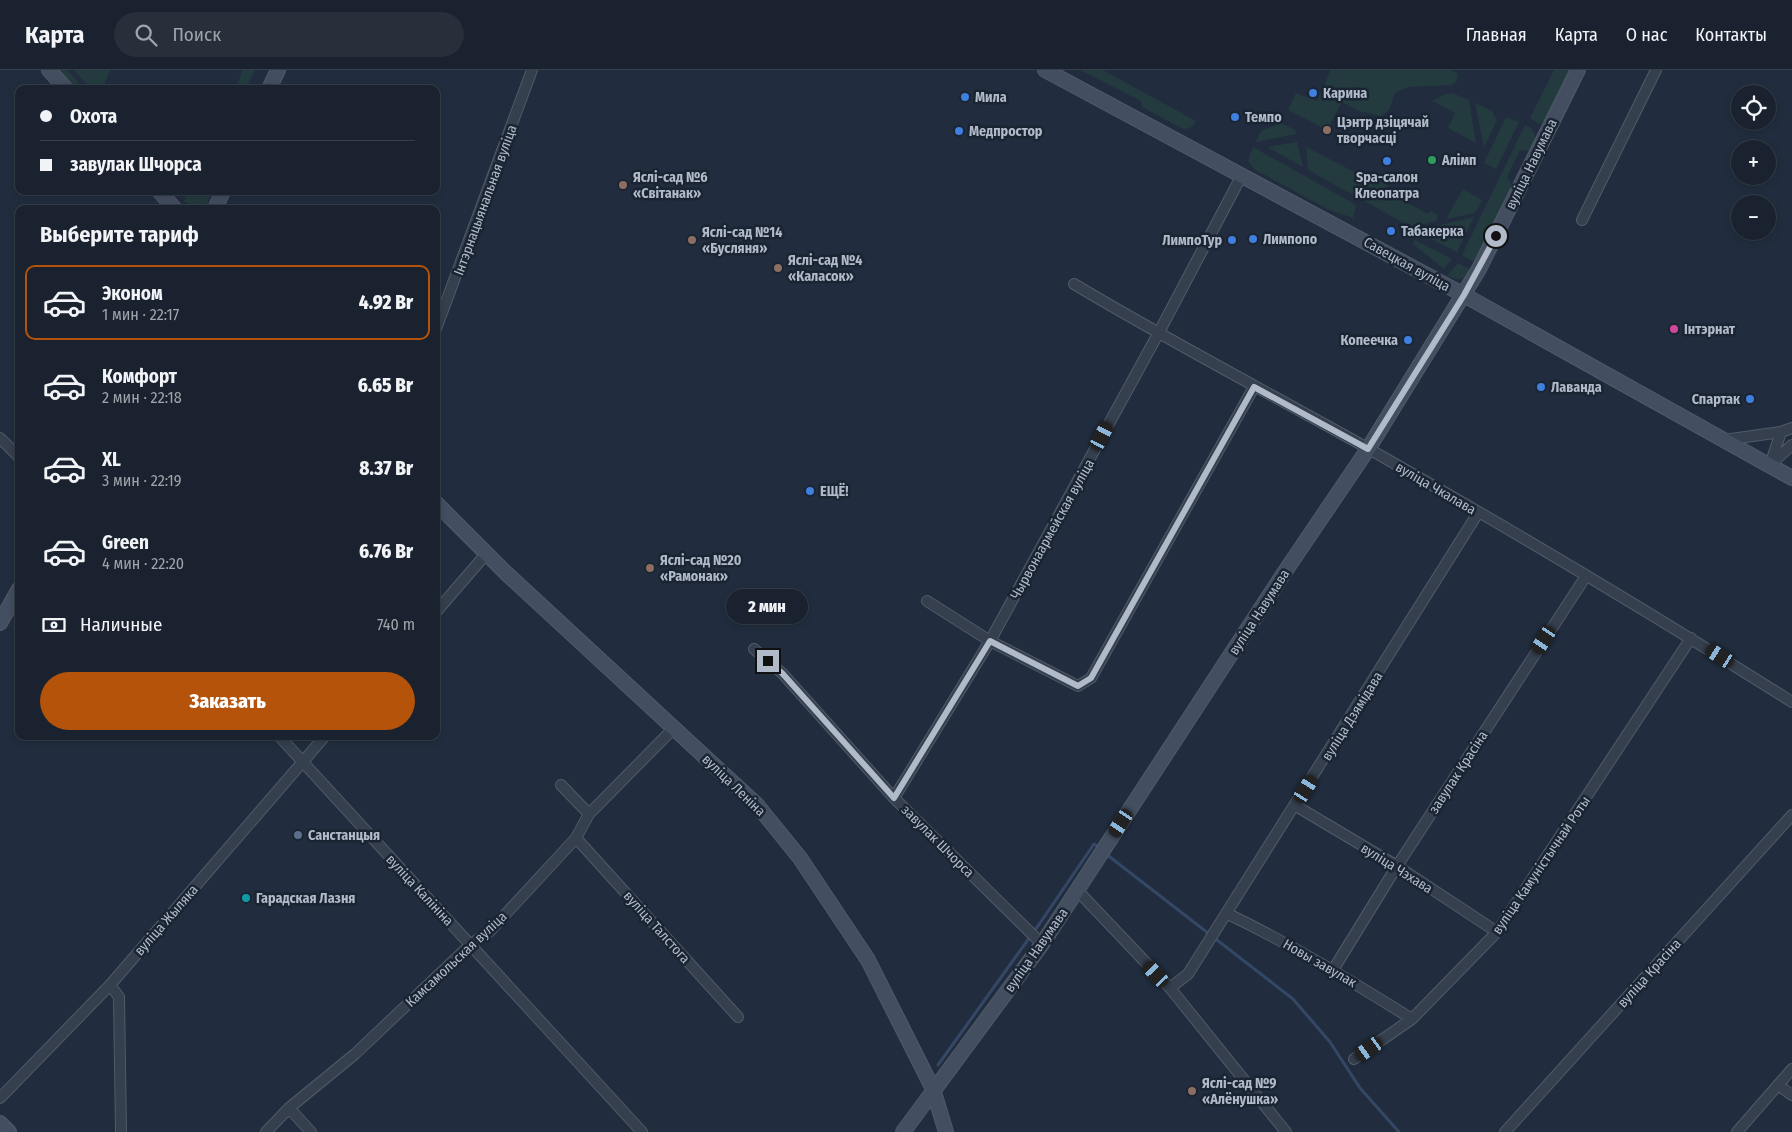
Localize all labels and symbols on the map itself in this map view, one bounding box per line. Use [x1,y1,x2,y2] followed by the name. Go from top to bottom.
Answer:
[1323,85,1367,102] place label: Карина
[1307,87,1319,99] marker: Карина
[975,89,1007,106] place label: Мила
[959,91,971,103] marker: Мила
[1245,109,1282,126] place label: Темпо
[1229,111,1241,123] marker: Темпо
[1337,114,1429,147] place label: Цэнтр дзіцячай творчасці
[1502,116,1561,212] street label: вуліца Навумава
[450,123,521,278] street label: Інтэрнацыянальная вуліца
[969,123,1043,140] place label: Медпростор
[1321,124,1333,136] marker: Цэнтр дзіцячай творчасці
[953,125,965,137] marker: Медпростор
[1441,152,1476,169] place label: Алімп
[1426,154,1438,166] marker: Алімп
[1381,155,1393,167] marker: Spa-салон Клеопатра
[633,169,708,202] place label: Яслі-сад №6 «Світанак»
[1355,169,1419,202] place label: Spa-салон Клеопатра
[617,179,629,191] marker: Яслі-сад №6 «Світанак»
[1401,223,1464,240] place label: Табакерка
[702,224,782,257] place label: Яслі-сад №14 «Бусляня»
[1385,225,1397,237] marker: Табакерка
[1485,225,1507,247] route start
[1263,231,1318,248] place label: Лимпопо
[1162,232,1222,249] place label: ЛимпоТур
[1247,233,1259,245] marker: Лимпопо
[686,234,698,246] marker: Яслі-сад №14 «Бусляня»
[1226,234,1238,246] marker: ЛимпоТур
[1360,234,1453,295] street label: Савецкая вуліца
[788,252,862,285] place label: Яслі-сад №4 «Каласок»
[772,262,784,274] marker: Яслі-сад №4 «Каласок»
[1684,321,1736,338] place label: Інтэрнат
[1668,323,1680,335] marker: Інтэрнат
[1340,332,1398,349] place label: Копеечка
[1402,334,1414,346] marker: Копеечка
[1551,379,1602,396] place label: Лаванда
[1535,381,1547,393] marker: Лаванда
[1692,391,1741,408] place label: Спартак
[1744,393,1756,405] marker: Спартак
[1088,419,1115,453] car
[1007,456,1098,602] street label: Чырвонаармейская вуліца
[1393,459,1479,518] street label: вуліца Чкалава
[820,482,848,500] place label: ЕЩЁ!
[804,485,816,497] marker: ЕЩЁ!
[660,552,742,585] place label: Яслі-сад №20 «Рамонак»
[644,562,656,574] marker: Яслі-сад №20 «Рамонак»
[1225,566,1294,658] street label: вуліца Навумава
[727,588,809,624] callout: 2 мин
[1529,623,1558,657] car
[1703,642,1736,670] car
[757,650,779,672] route end
[1318,668,1387,764] street label: вуліца Дзямідава
[1425,728,1492,817] street label: завулак Красіна
[698,751,769,820] street label: вуліца Леніна
[1291,772,1320,806] car
[1489,793,1594,938] street label: вуліца Камуністычнай Роты
[898,801,978,881] street label: завулак Шчорса
[1106,806,1135,840] car
[308,827,380,844] place label: Санстанцыя
[292,829,304,841] marker: Санстанцыя
[1358,840,1436,897] street label: вуліца Чэхава
[382,851,457,930] street label: вуліца Калініна
[131,881,202,959] street label: вуліца Жыляка
[620,888,694,967] street label: вуліца Талстога
[256,890,355,907] place label: Гарадская Лазня
[240,892,252,904] marker: Гарадская Лазня
[1001,905,1072,996] street label: вуліца Навумава
[402,908,511,1011] street label: Камсамольская вуліца
[1614,935,1685,1011] street label: вуліца Красіна
[1280,936,1360,992] street label: Новы завулак
[1140,958,1171,990] car
[1352,1034,1385,1064] car
[1202,1075,1278,1108] place label: Яслі-сад №9 «Алёнушка»
[1186,1085,1198,1097] marker: Яслі-сад №9 «Алёнушка»

